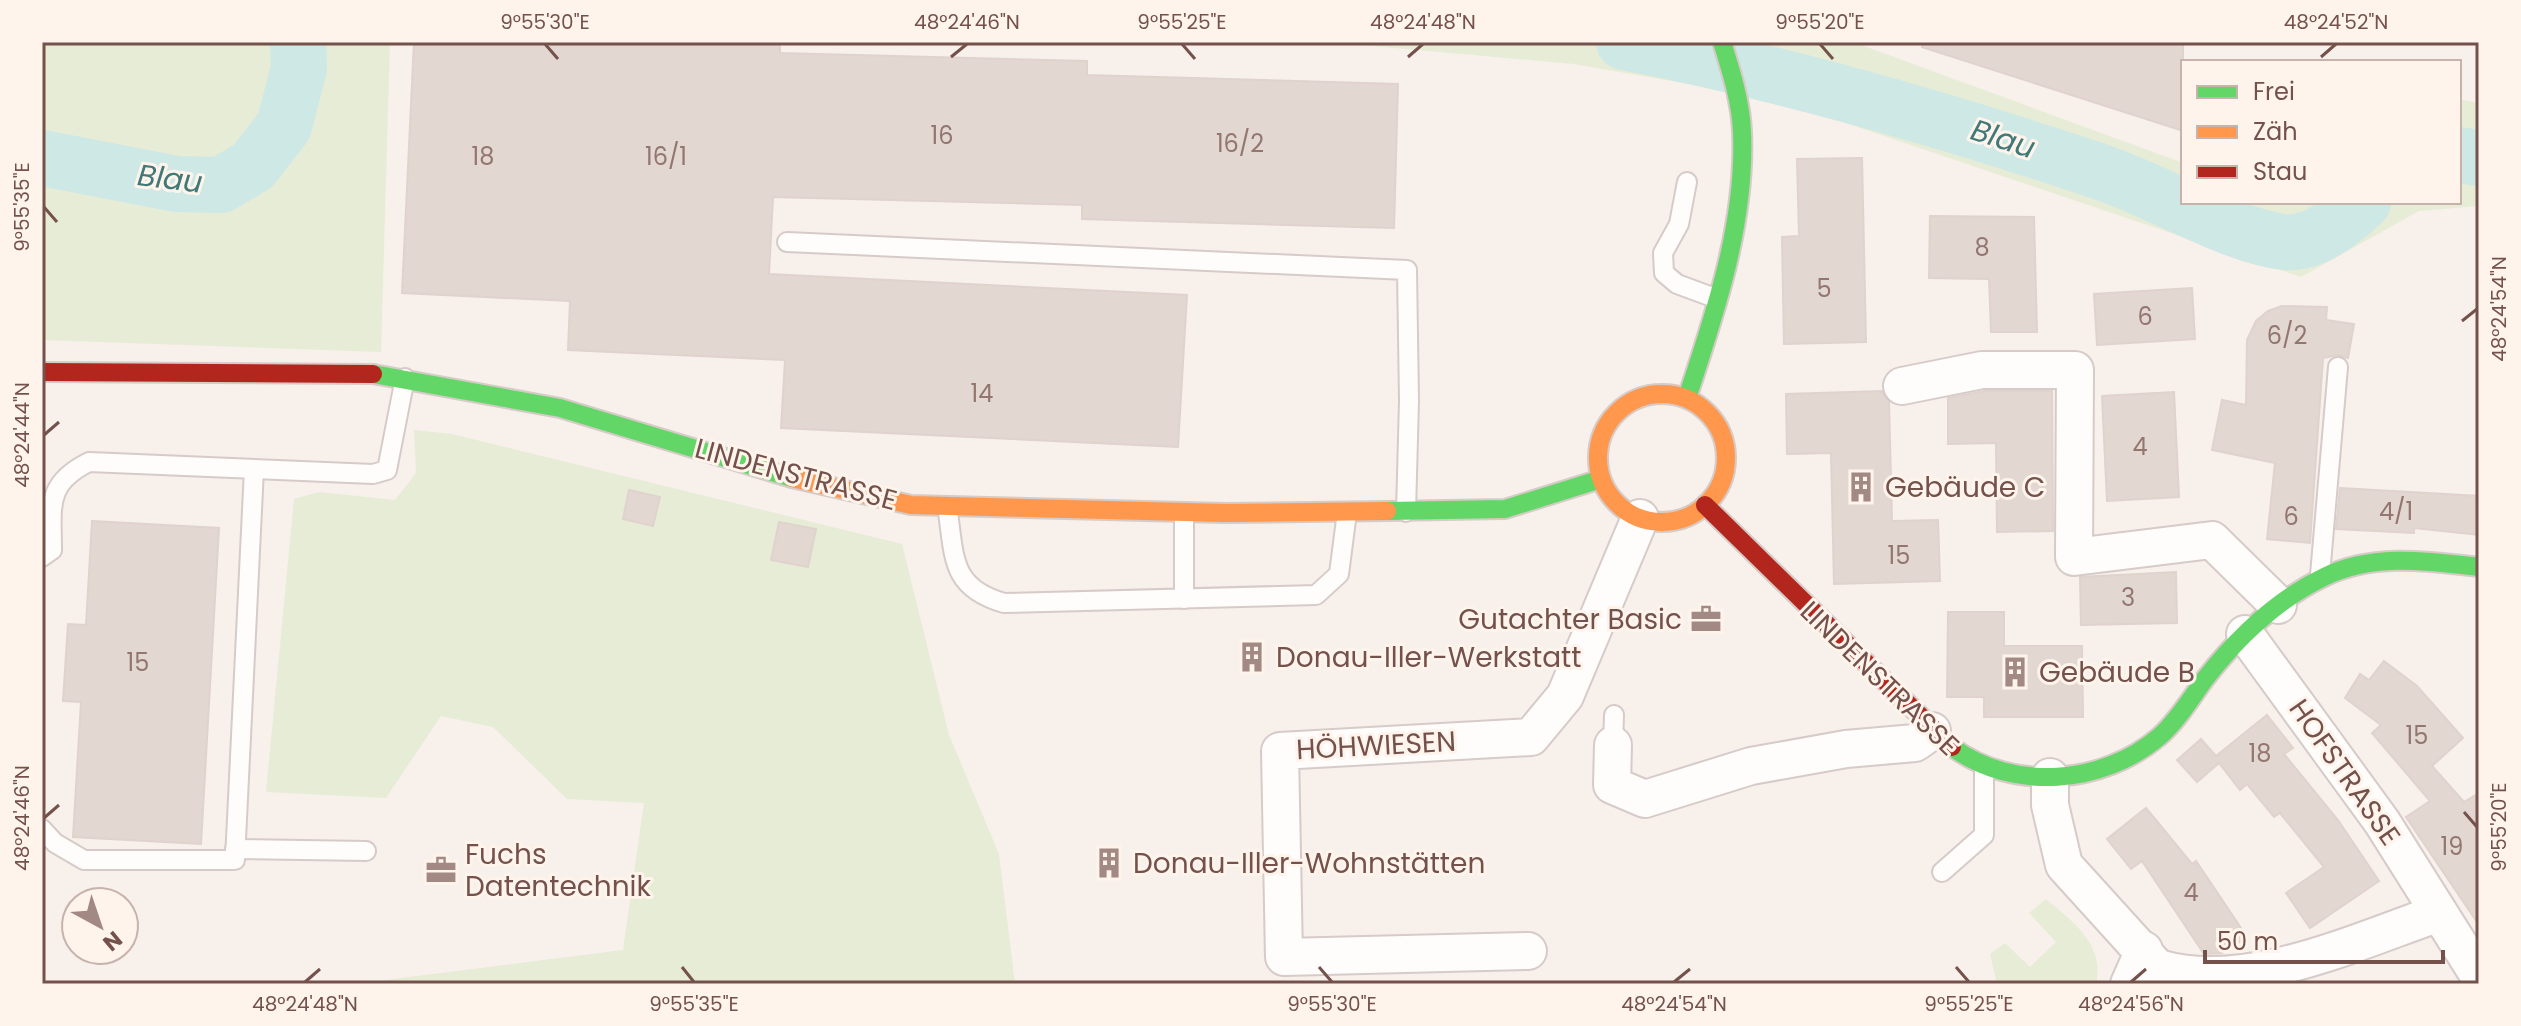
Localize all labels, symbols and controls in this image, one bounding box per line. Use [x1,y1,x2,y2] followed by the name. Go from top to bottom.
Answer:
[500,8,590,36] text: 9°55'30"E
[914,8,1020,36] text: 48°24'46"N
[1137,8,1227,36] text: 9°55'25"E
[1370,8,1476,36] text: 48°24'48"N
[1775,8,1865,36] text: 9°55'20"E
[2284,8,2388,36] text: 48°24'52"N
[2181,60,2461,204] legend
[2253,75,2295,108] text: Frei
[1965,108,2041,169] water label: Blau
[2253,115,2298,148] text: Zäh
[931,119,953,152] house number: 16
[1216,127,1264,160] house number: 16/2
[472,140,494,173] house number: 18
[645,140,687,173] house number: 16/1
[135,153,205,204] water label: Blau
[2253,155,2307,188] text: Stau
[8,162,36,252] text: 9°55'35"E
[1974,231,1990,264] house number: 8
[2485,256,2513,362] text: 48°24'54"N
[1816,272,1832,305] house number: 5
[2137,300,2153,333] house number: 6
[2267,319,2307,352] house number: 6/2
[971,377,993,410] house number: 14
[8,382,36,488] text: 48°24'44"N
[691,429,901,520] street label: LINDENSTRASSE
[2132,430,2148,463] house number: 4
[1885,468,2045,507] place label: Gebäude C
[1844,470,1878,504] building icon: Gebäude C
[2379,495,2413,528] house number: 4/1
[2283,500,2299,533] house number: 6
[1888,539,1910,572] house number: 15
[2121,581,2135,614] house number: 3
[1792,592,1968,764] street label: LINDENSTRASSE
[1458,600,1682,639] place label: Gutachter Basic
[1689,602,1723,636] office icon: Gutachter Basic
[1276,638,1581,677] place label: Donau-Iller-Werkstatt
[1235,640,1269,674] building icon: Donau-Iller-Werkstatt
[127,646,149,679] house number: 15
[2039,653,2195,692] place label: Gebäude B
[1998,655,2032,689] building icon: Gebäude B
[2280,691,2409,853] street label: HOFSTRASSE
[2406,719,2428,752] house number: 15
[1295,722,1457,769] street label: HÖHWIESEN
[2249,737,2271,770] house number: 18
[8,765,36,871] text: 48°24'46"N
[2485,782,2513,872] text: 9°55'20"E
[2441,830,2463,863] house number: 19
[465,835,651,906] place label: Fuchs Datentechnik
[1133,844,1485,883] place label: Donau-Iller-Wohnstätten
[1092,846,1126,880] building icon: Donau-Iller-Wohnstätten
[424,853,458,887] office icon: Fuchs Datentechnik
[2183,876,2199,909] house number: 4
[60,886,140,966] north arrow
[2205,914,2443,964] scale bar
[96,924,129,958] text: N
[2217,925,2278,958] text: 50 m
[252,990,358,1018] text: 48°24'48"N
[649,990,739,1018] text: 9°55'35"E
[1287,990,1377,1018] text: 9°55'30"E
[1621,990,1727,1018] text: 48°24'54"N
[1924,990,2014,1018] text: 9°55'25"E
[2078,990,2184,1018] text: 48°24'56"N

